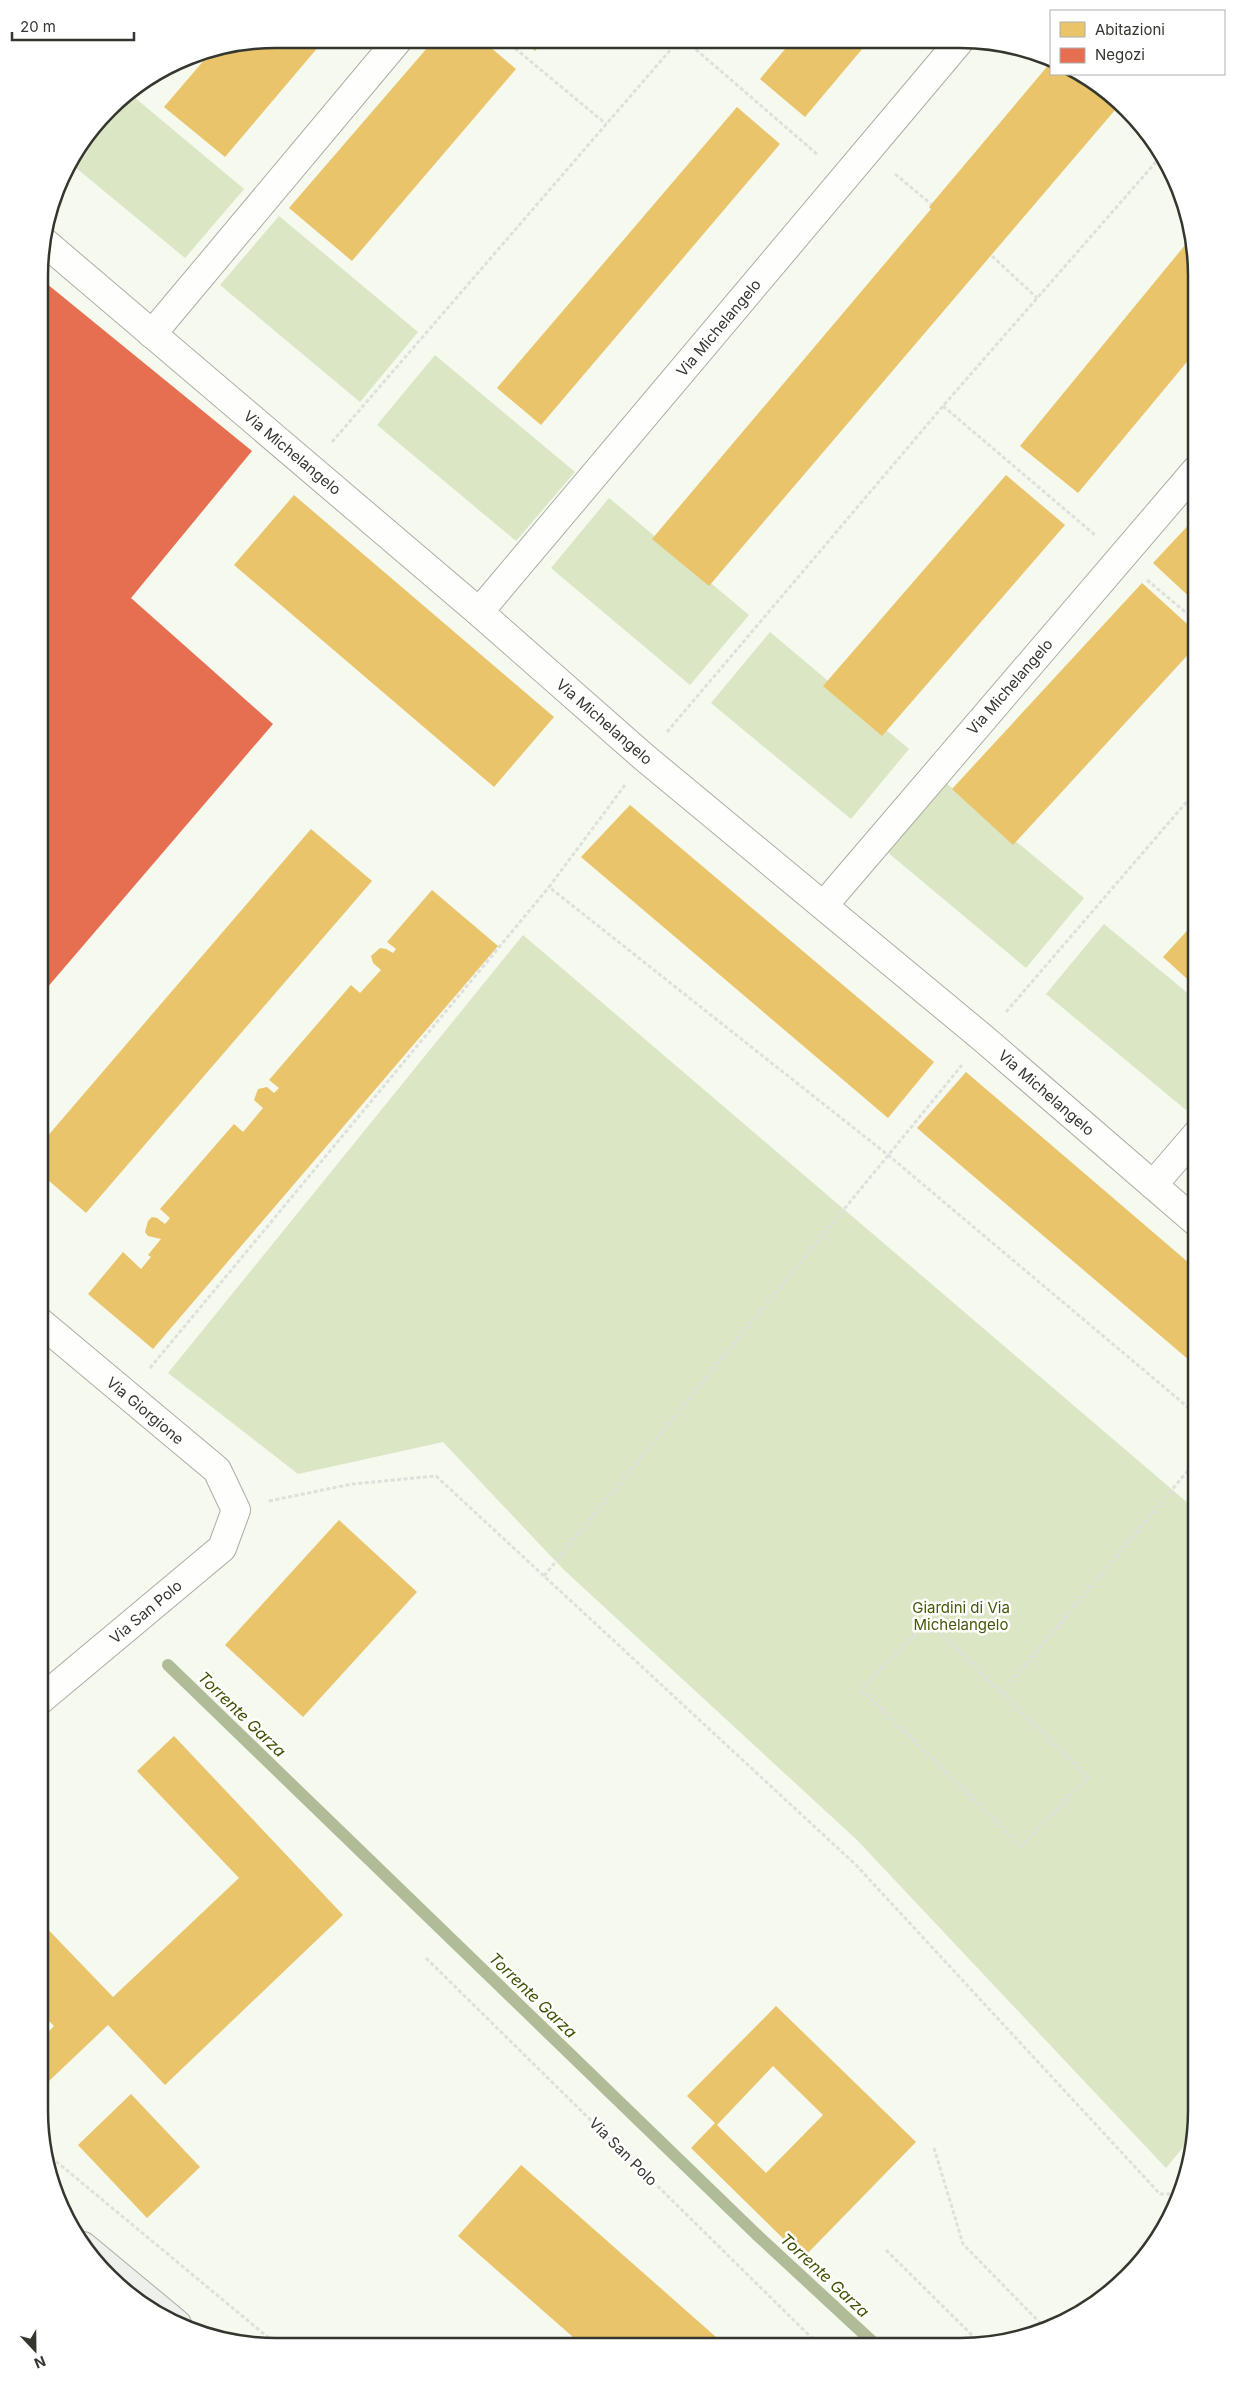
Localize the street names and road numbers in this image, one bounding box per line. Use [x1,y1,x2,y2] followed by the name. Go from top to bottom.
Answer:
[672,275,765,380] street label: Via Michelangelo
[240,406,345,499] street label: Via Michelangelo
[963,635,1057,739] street label: Via Michelangelo
[552,675,656,769] street label: Via Michelangelo
[994,1046,1098,1140] street label: Via Michelangelo
[103,1373,188,1449] street label: Via Giorgione
[106,1576,186,1647] street label: Via San Polo
[585,2114,661,2190] street label: Via San Polo

